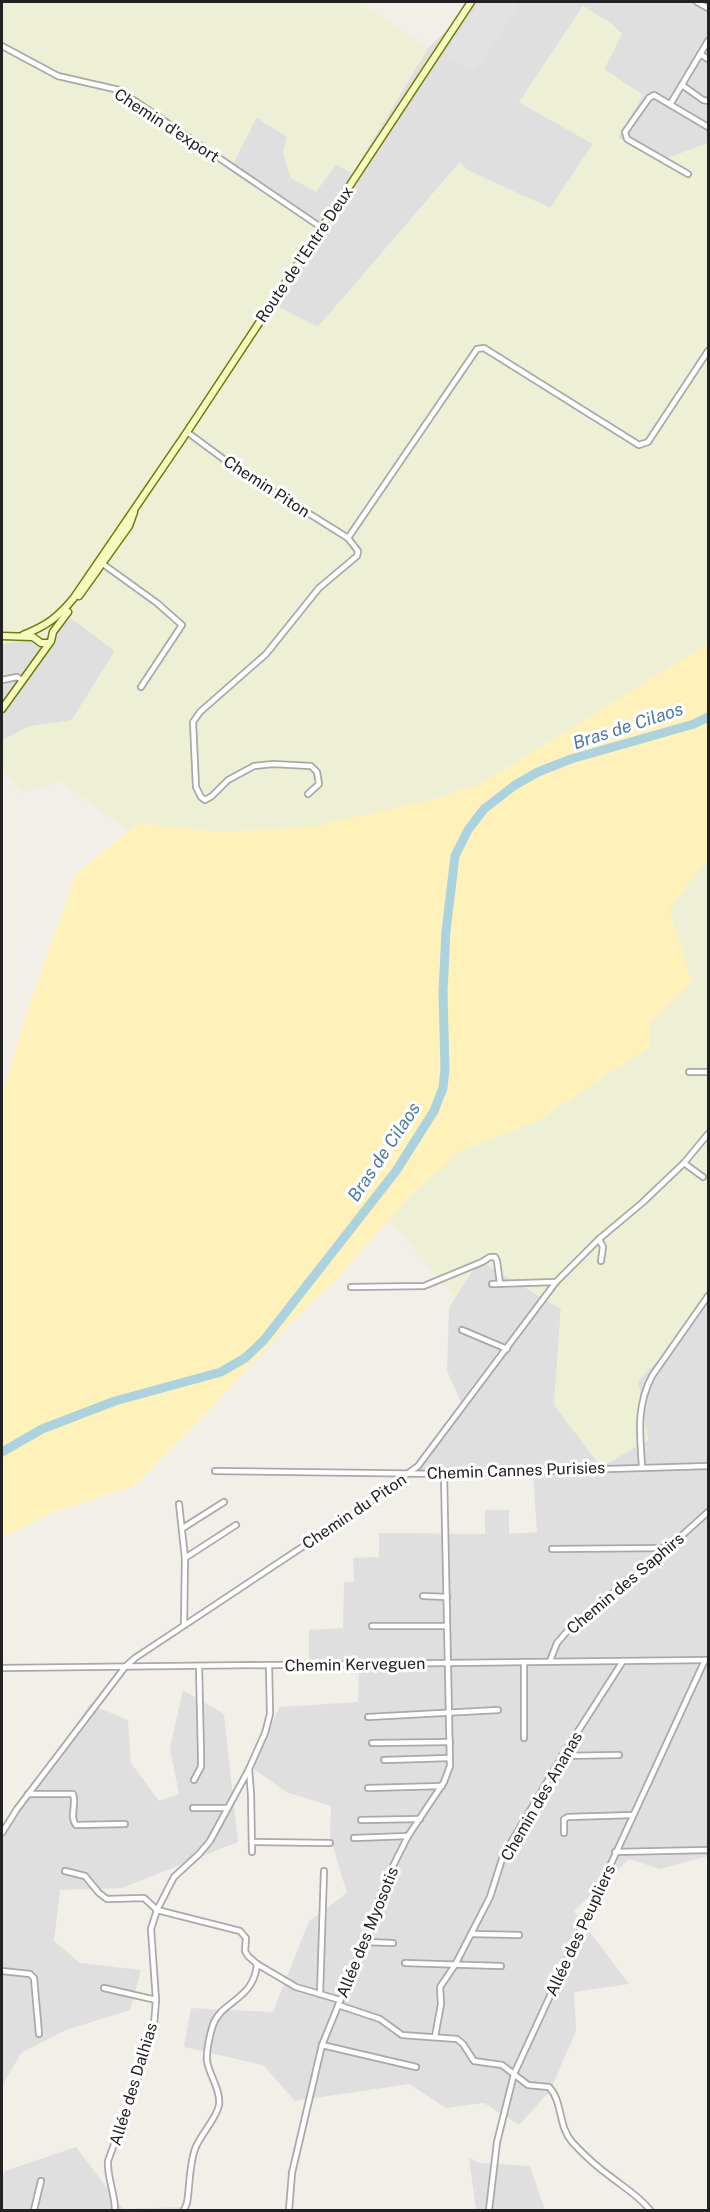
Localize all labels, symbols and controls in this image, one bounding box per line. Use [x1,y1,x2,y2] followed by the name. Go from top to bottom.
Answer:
[111,85,223,166] street label: Chemin d'export
[252,183,357,326] street label: Route de l'Entre Deux
[220,452,313,521] street label: Chemin Piton
[570,698,686,753] water label: Bras de Cilaos
[343,1098,424,1205] water label: Bras de Cilaos
[427,1458,605,1483] street label: Chemin Cannes Purisies
[299,1470,410,1553] street label: Chemin du Piton
[563,1529,688,1638] street label: Chemin des Saphirs
[285,1654,425,1675] street label: Chemin Kerveguen
[497,1728,586,1864] street label: Chemin des Ananas
[542,1862,619,1999] street label: Allée des Peupliers
[333,1864,402,2000] street label: Allée des Myosotis
[106,2020,161,2148] street label: Allée des Dalhias

